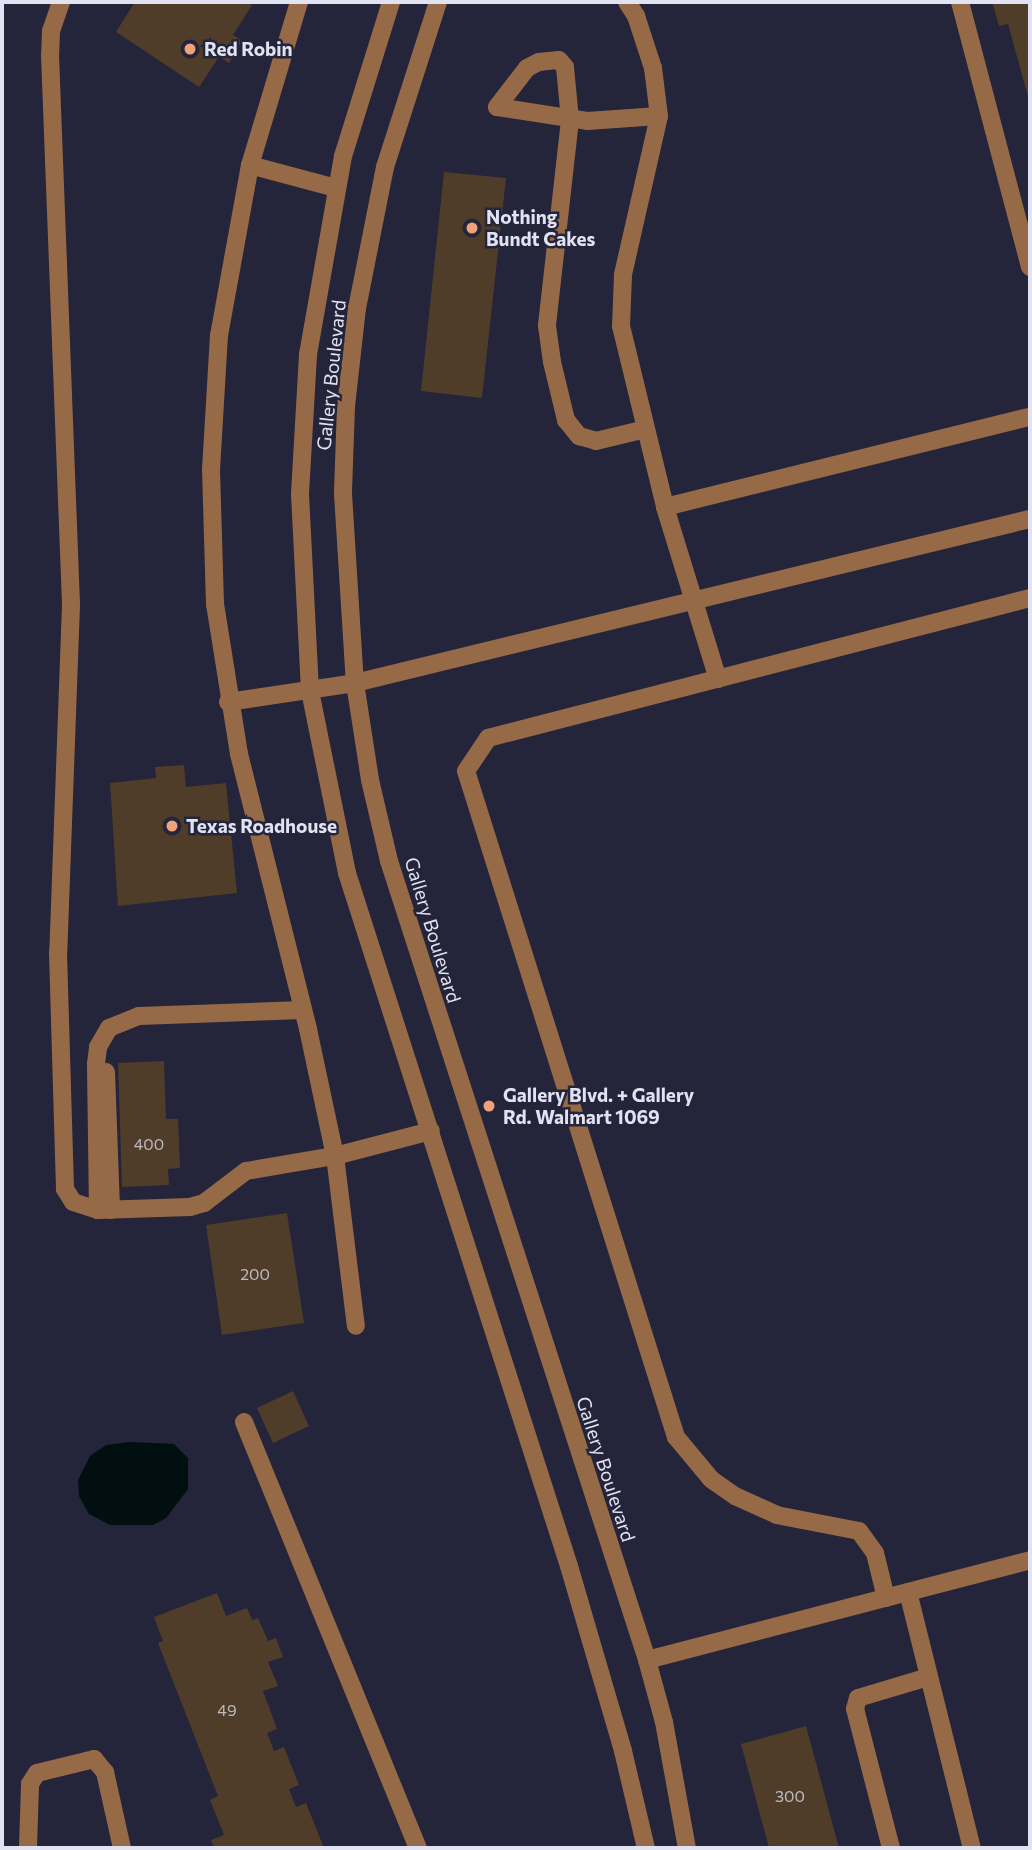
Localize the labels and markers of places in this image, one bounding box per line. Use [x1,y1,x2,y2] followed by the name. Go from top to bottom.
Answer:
[204,38,293,60] place label: Red Robin
[182,41,198,57] marker: Red Robin
[486,206,595,250] place label: Nothing Bundt Cakes
[464,220,480,236] marker: Nothing Bundt Cakes
[186,815,337,837] place label: Texas Roadhouse
[164,818,180,834] marker: Texas Roadhouse
[503,1084,694,1128] place label: Gallery Blvd. + Gallery Rd. Walmart 1069
[481,1098,497,1114] marker: Gallery Blvd. + Gallery Rd. Walmart 1069

